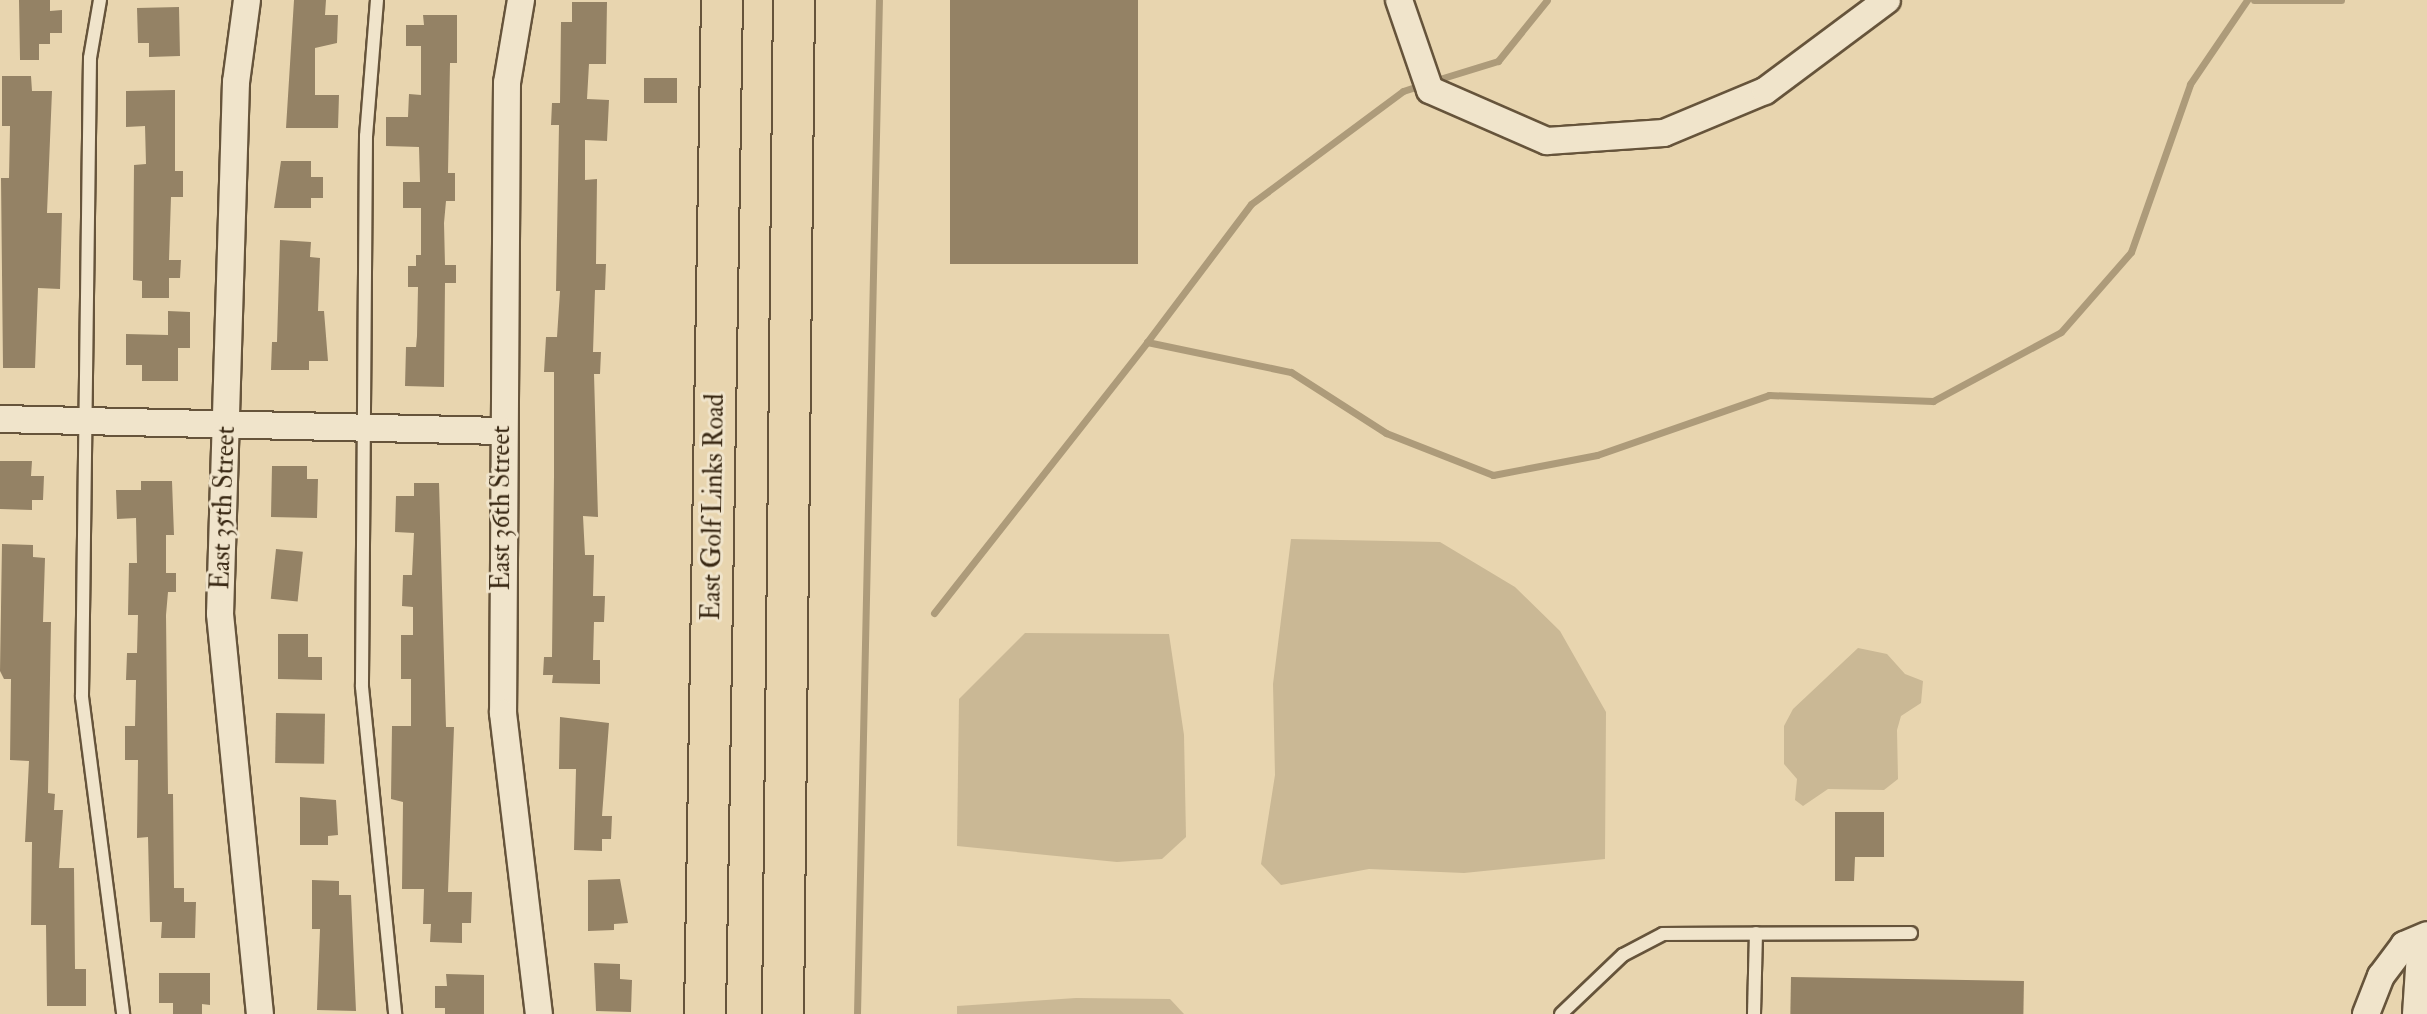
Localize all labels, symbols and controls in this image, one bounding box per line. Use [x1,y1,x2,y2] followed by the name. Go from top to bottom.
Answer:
[696,393,732,621] street label: East Golf Links Road
[486,425,518,591] street label: East 36th Street
[206,426,242,590] street label: East 35th Street

